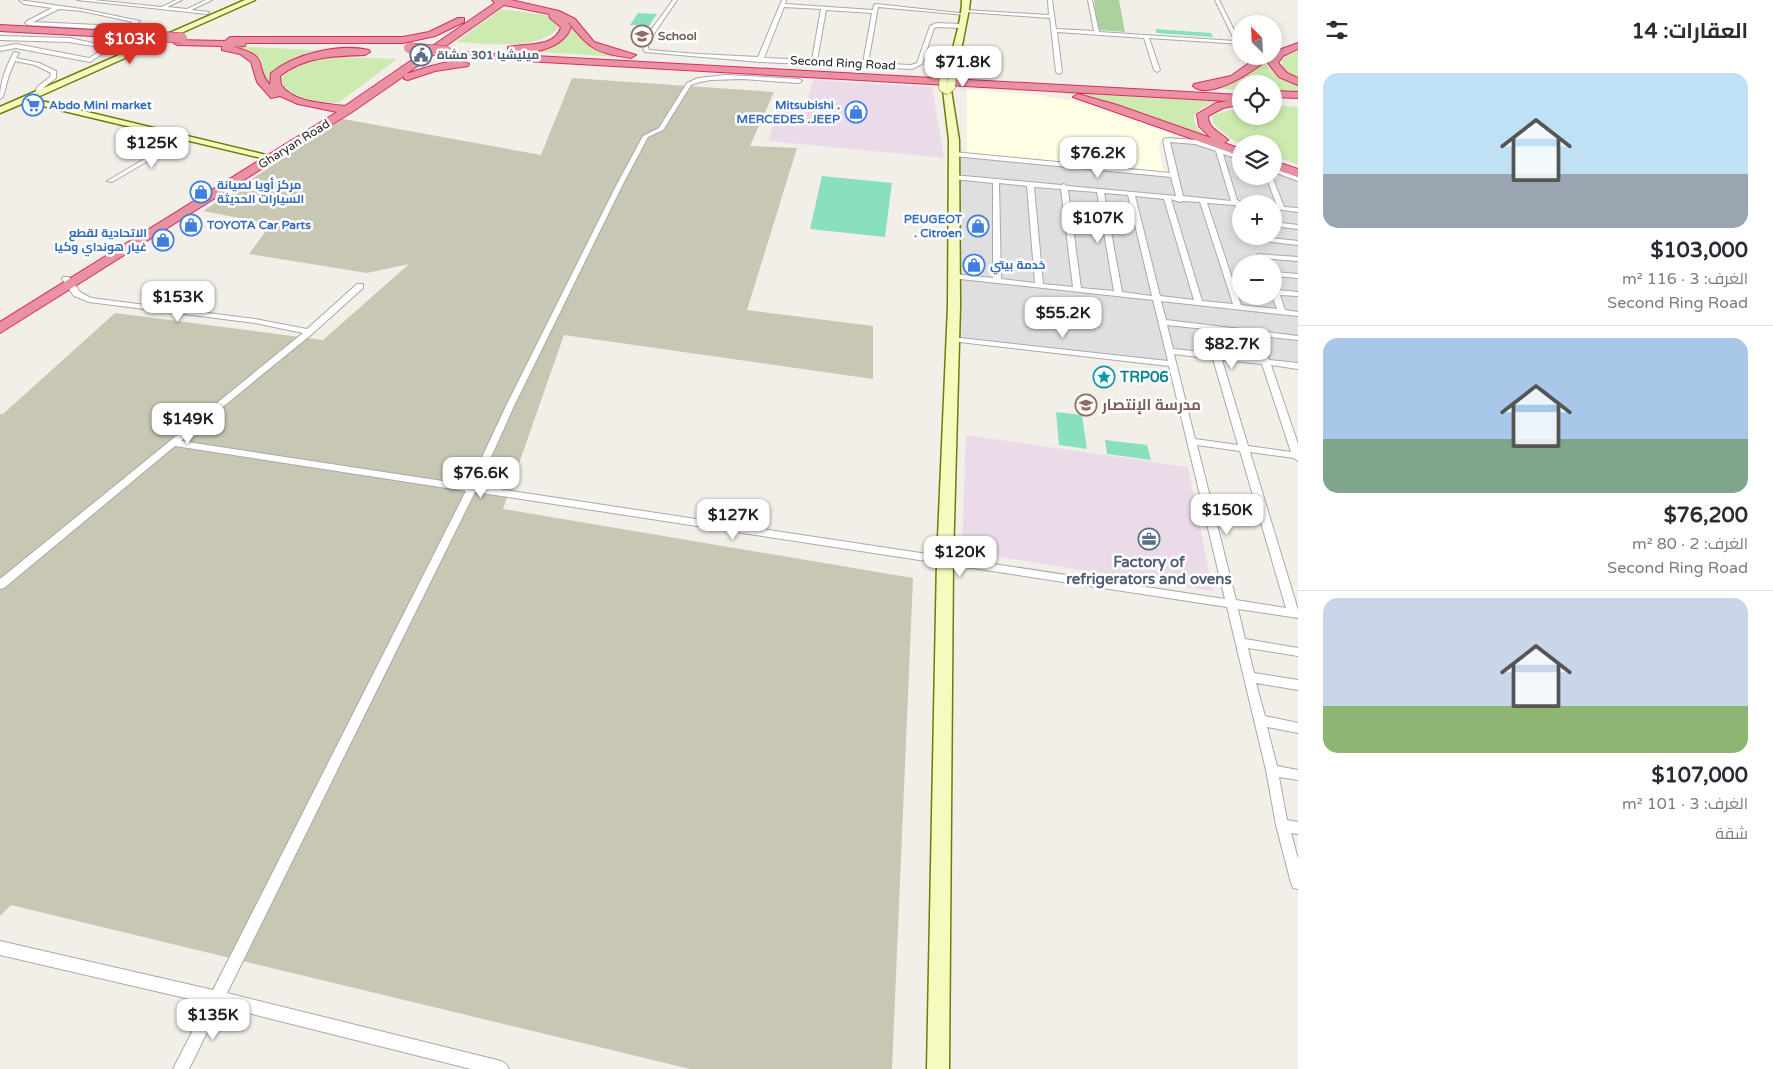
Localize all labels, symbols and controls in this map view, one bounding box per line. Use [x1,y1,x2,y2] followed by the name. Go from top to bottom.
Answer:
[1232,15,1282,65] north arrow
[1232,15,1282,305] map controls
[1323,16,1351,44] icon: filters
[1631,19,1748,44] text: العقارات: 14
[95,22,165,65] pin: $103K
[630,24,654,48] school or university icon: School
[105,29,155,49] text: $103K
[658,29,697,43] place label: School
[409,43,433,67] public building icon: ميليشيا 301 مشاة
[922,46,1004,88] pin: $71.8K
[437,48,539,62] place label: ميليشيا 301 مشاة
[936,52,990,72] text: $71.8K
[790,53,896,73] street label: Second Ring Road
[1232,75,1282,125] button: locate
[21,93,45,117] supermarket icon: Abdo Mini market
[49,98,152,112] place label: Abdo Mini market
[737,98,840,126] place label: Mitsubishi . MERCEDES .JEEP
[844,100,868,124] shop icon: Mitsubishi . MERCEDES .JEEP
[1491,105,1581,195] icon: home
[256,116,332,172] street label: Gharyan Road
[117,126,187,169] pin: $125K
[127,133,177,153] text: $125K
[1232,135,1282,185] button: layers
[1057,136,1139,179] pin: $76.2K
[1071,143,1125,163] text: $76.2K
[217,177,304,207] place label: مركز أويا لصيانة السيارات الحديثة
[189,180,213,204] shop icon: مركز أويا لصيانة السيارات الحديثة
[1232,195,1282,245] button: +
[1063,202,1133,244] pin: $107K
[1073,208,1123,228] text: $107K
[904,212,963,240] place label: PEUGEOT . Citroen
[179,213,203,237] shop icon: TOYOTA Car Parts
[966,214,990,238] shop icon: PEUGEOT . Citroen
[206,218,311,232] place label: TOYOTA Car Parts
[54,226,147,257] place label: الاتحادية لقطع غيار هونداي وكيا
[151,228,175,252] shop icon: الاتحادية لقطع غيار هونداي وكيا
[1650,238,1748,263] text: $103,000
[962,253,986,277] shop icon: خدمة بيتي
[1232,255,1282,305] button: −
[990,258,1045,275] place label: خدمة بيتي
[1622,269,1748,289] text: الغرف: 3 · 116 m²
[143,280,213,323] pin: $153K
[153,287,203,307] text: $153K
[1607,293,1748,313] text: Second Ring Road
[1022,296,1104,339] pin: $55.2K
[1036,303,1090,323] text: $55.2K
[1191,328,1273,370] pin: $82.7K
[1205,334,1259,354] text: $82.7K
[1092,365,1116,389] place icon: TRP06
[1119,368,1169,386] place label: TRP06
[1491,371,1581,461] icon: home
[1074,393,1098,417] school or university icon: مدرسة الإنتصار
[1101,396,1201,415] place label: مدرسة الإنتصار
[153,402,223,445] pin: $149K
[163,409,213,429] text: $149K
[440,456,522,499] pin: $76.6K
[454,463,508,483] text: $76.6K
[1192,494,1262,536] pin: $150K
[698,498,768,541] pin: $127K
[1202,500,1252,520] text: $150K
[1664,503,1748,528] text: $76,200
[708,505,758,525] text: $127K
[1137,527,1161,551] office icon: Factory of refrigerators and ovens
[1632,534,1748,554] text: الغرف: 2 · 80 m²
[925,536,995,578] pin: $120K
[935,542,985,562] text: $120K
[1066,553,1232,589] place label: Factory of refrigerators and ovens
[1607,558,1748,578] text: Second Ring Road
[1491,631,1581,721] icon: home
[1652,763,1748,788] text: $107,000
[1622,794,1748,814] text: الغرف: 3 · 101 m²
[1715,824,1748,844] text: شقة
[178,998,248,1041] pin: $135K
[188,1005,238,1025] text: $135K

